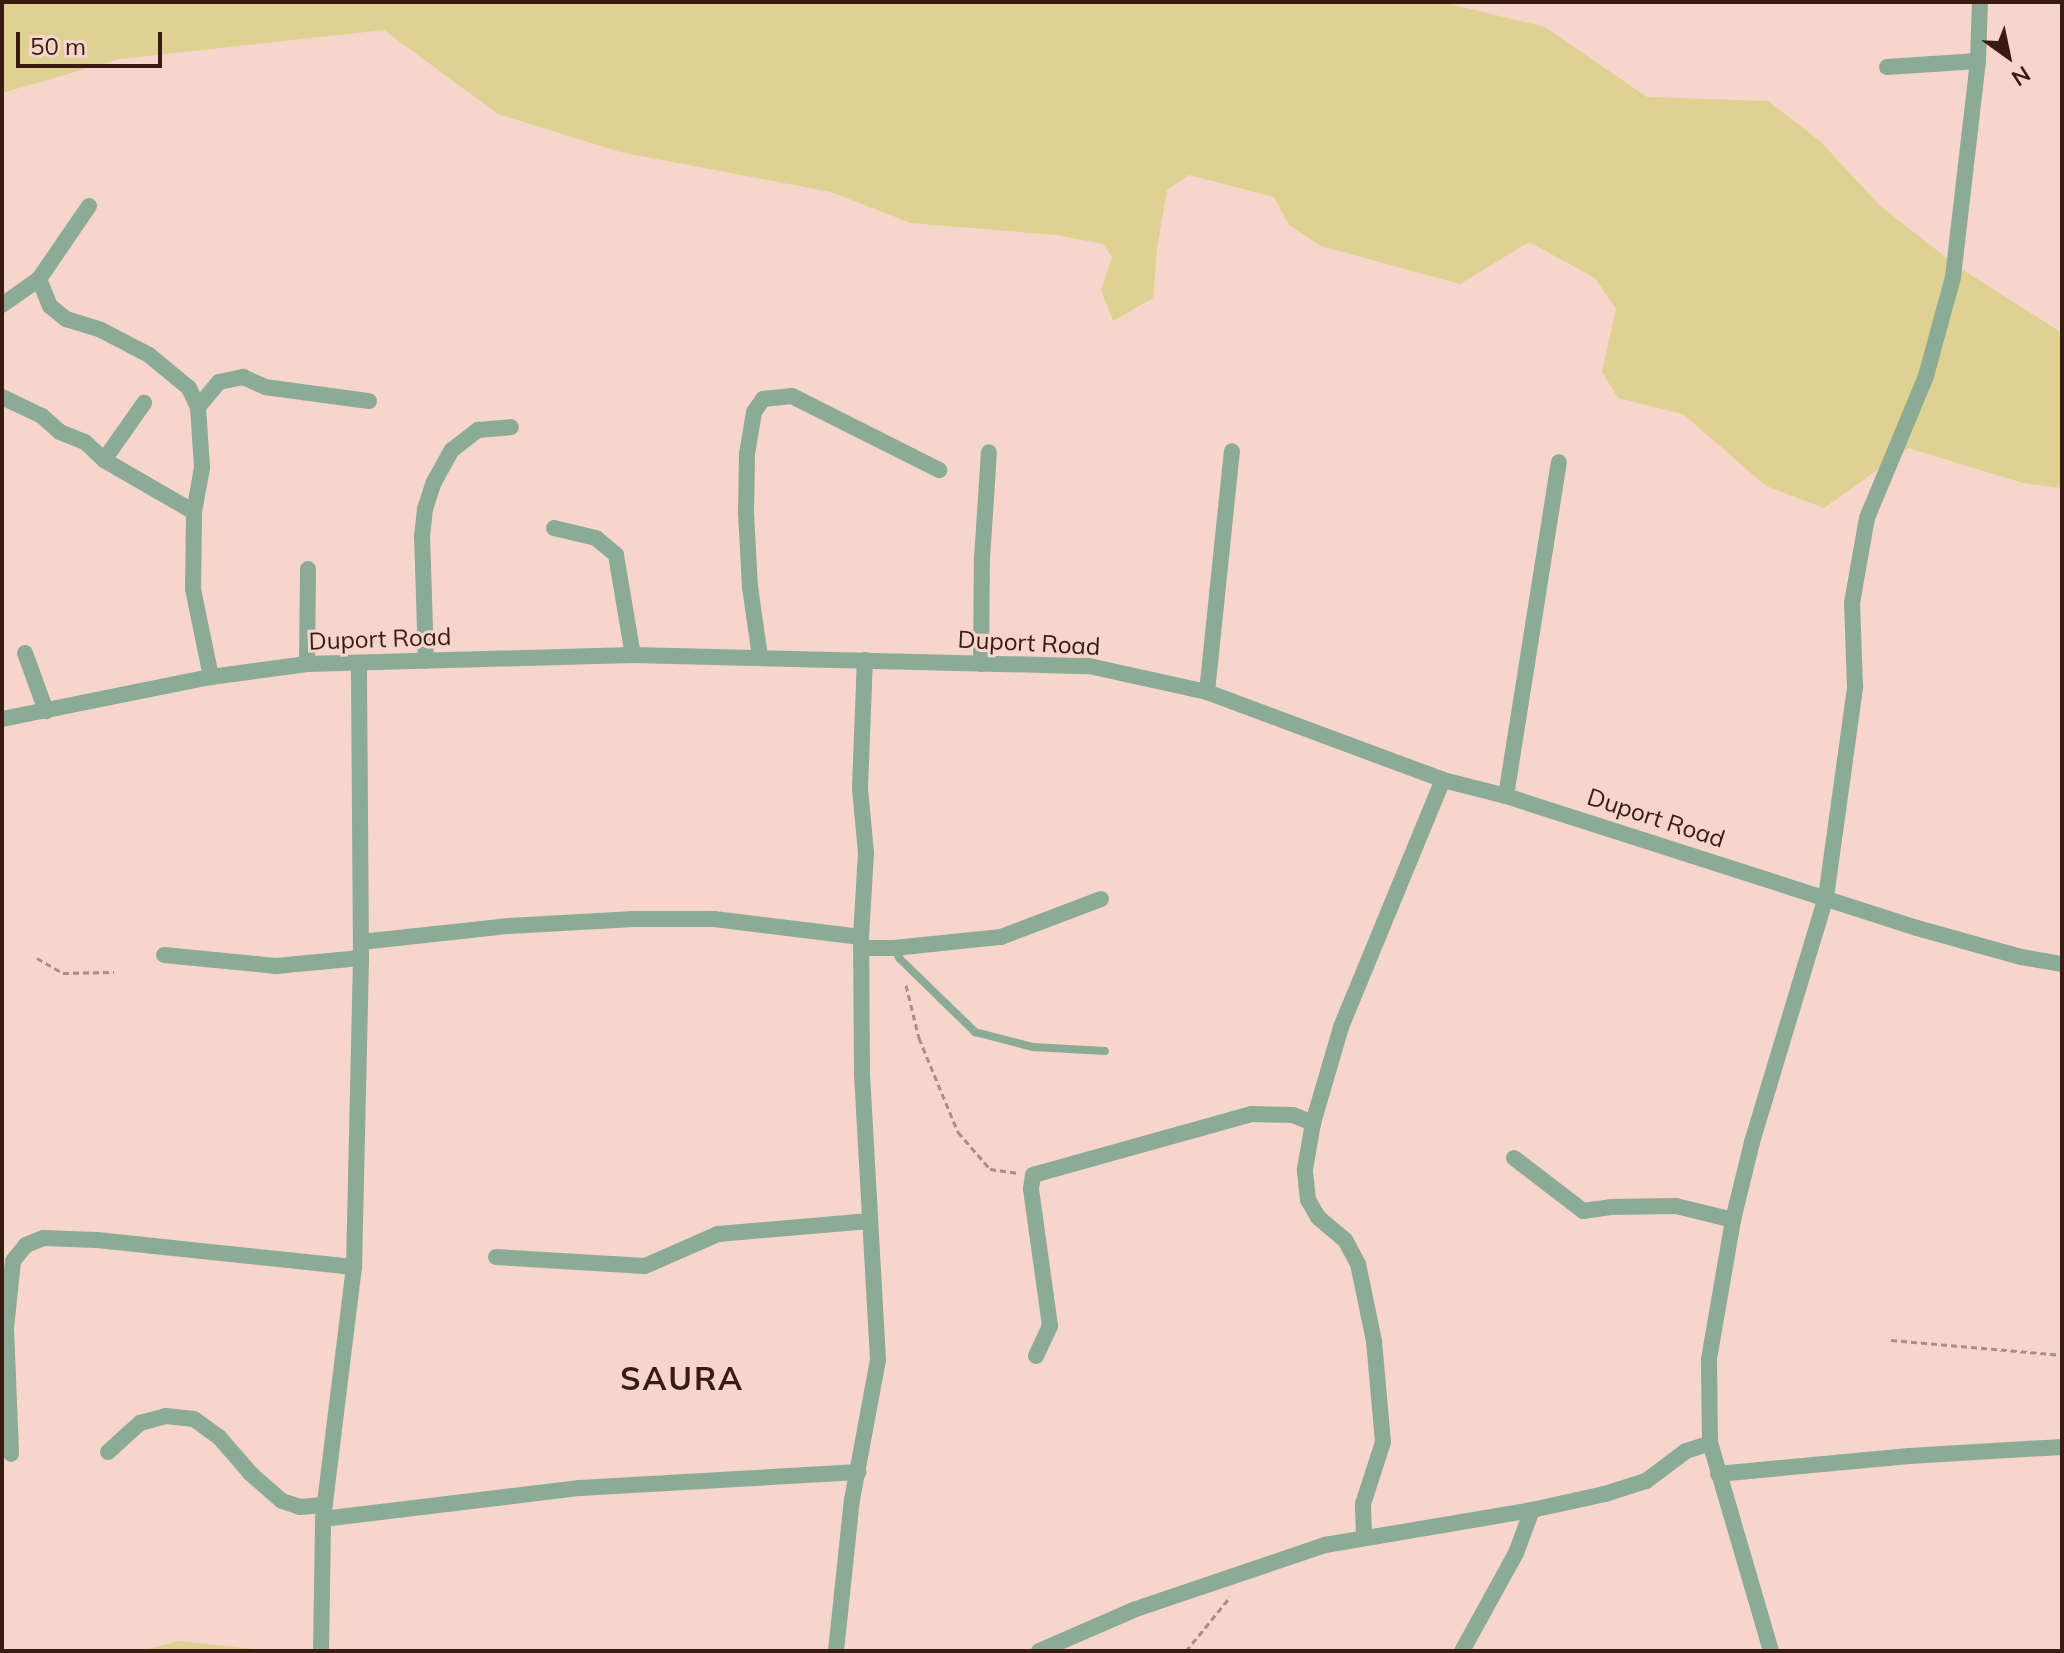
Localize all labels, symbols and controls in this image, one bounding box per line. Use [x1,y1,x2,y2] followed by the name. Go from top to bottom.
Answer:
[20,16,166,66] scale bar
[1968,16,2048,96] north arrow
[30,31,86,61] text: 50 m
[2006,60,2036,92] text: N
[308,622,452,656] street label: Duport Road
[957,625,1101,661] street label: Duport Road
[1584,782,1728,854] street label: Duport Road
[620,1359,744,1397] district label: SAURA

